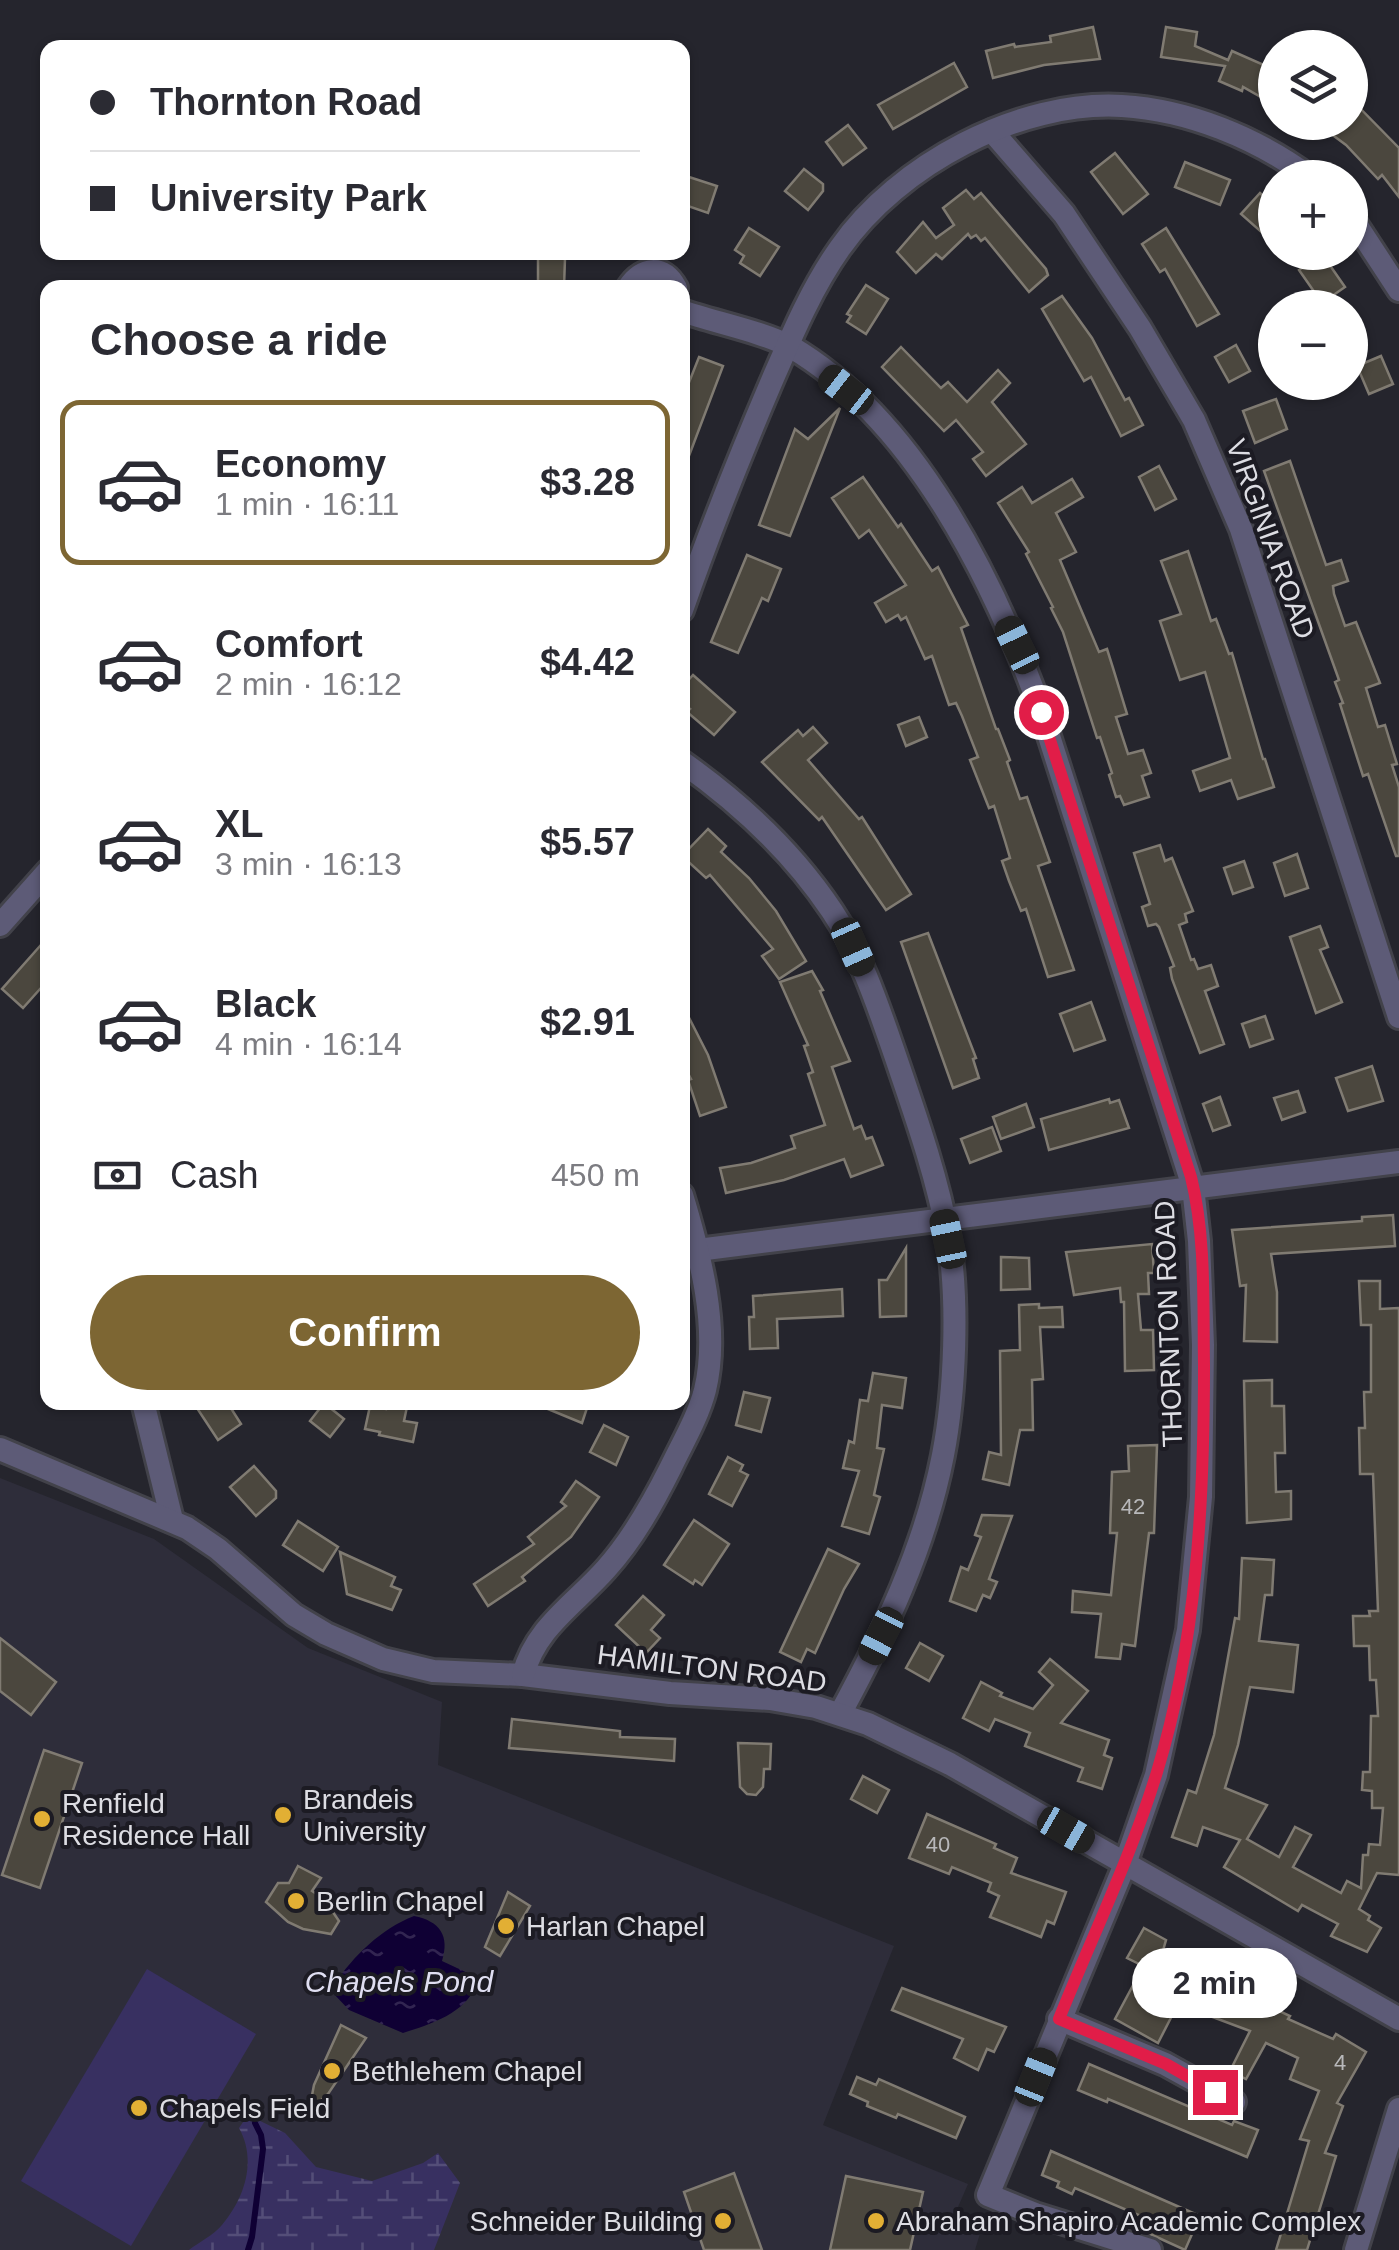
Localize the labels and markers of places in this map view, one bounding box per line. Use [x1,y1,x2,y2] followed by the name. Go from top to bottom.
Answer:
[303,1784,426,1847] place label: Brandeis University
[62,1788,250,1851] place label: Renfield Residence Hall
[272,1804,294,1826] marker: Brandeis University
[31,1808,53,1830] marker: Renfield Residence Hall
[316,1886,484,1917] place label: Berlin Chapel
[285,1890,307,1912] marker: Berlin Chapel
[526,1911,705,1942] place label: Harlan Chapel
[495,1915,517,1937] marker: Harlan Chapel
[352,2056,582,2087] place label: Bethlehem Chapel
[321,2060,343,2082] marker: Bethlehem Chapel
[159,2093,330,2124] place label: Chapels Field
[128,2097,150,2119] marker: Chapels Field
[470,2206,703,2237] place label: Schneider Building
[896,2206,1361,2237] place label: Abraham Shapiro Academic Complex
[712,2210,734,2232] marker: Schneider Building
[865,2210,887,2232] marker: Abraham Shapiro Academic Complex

